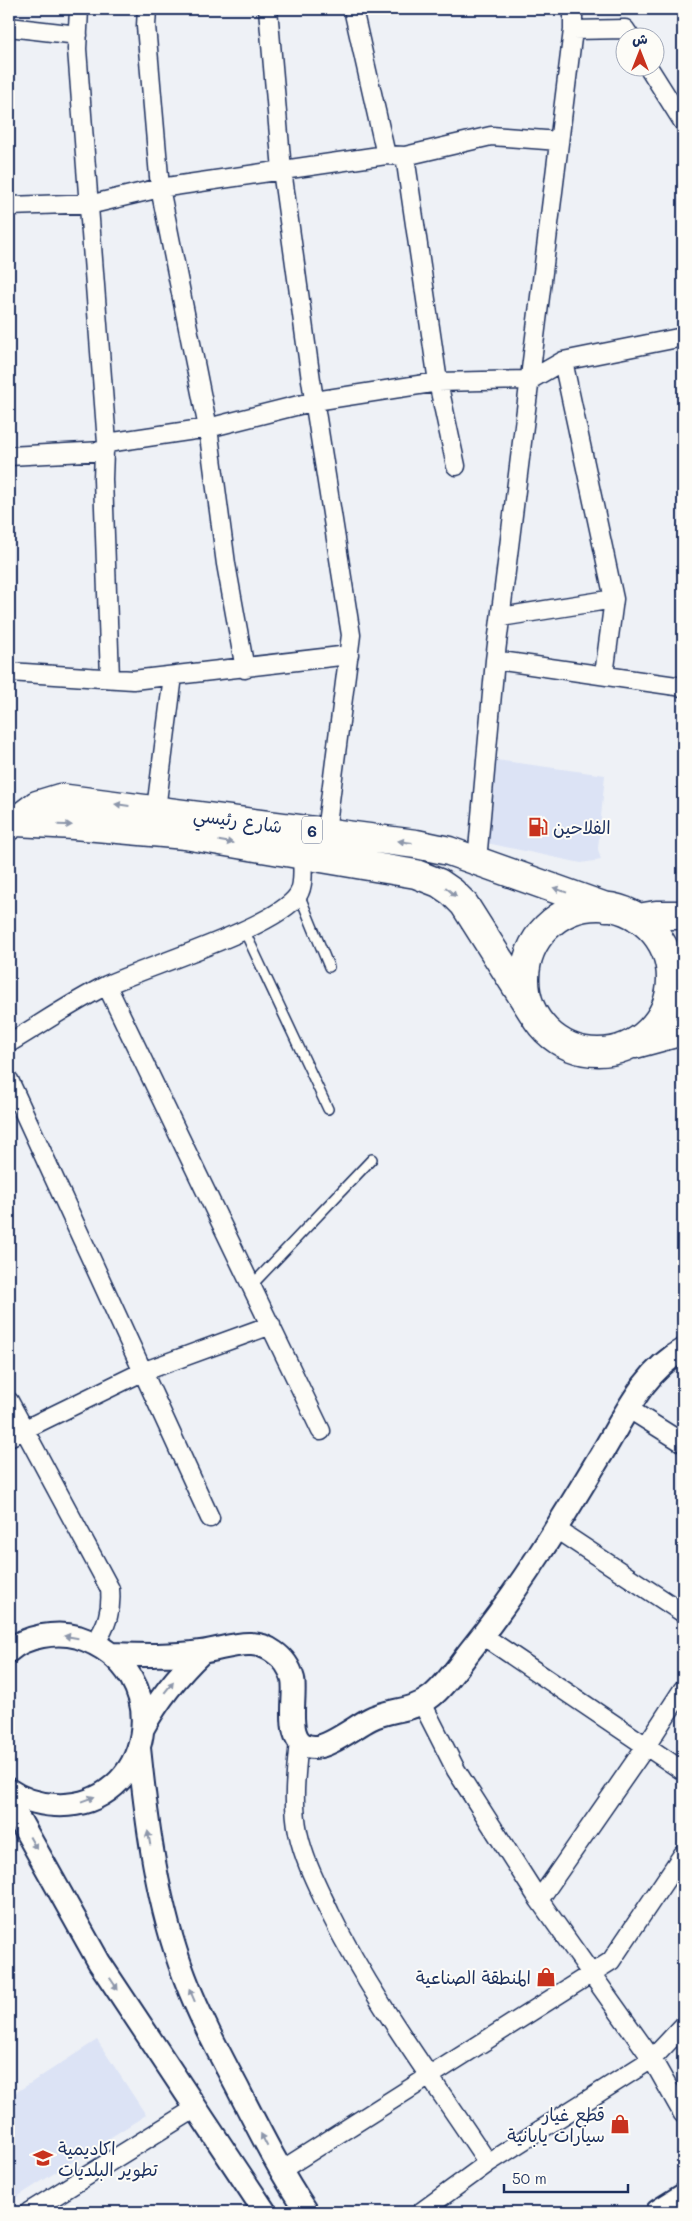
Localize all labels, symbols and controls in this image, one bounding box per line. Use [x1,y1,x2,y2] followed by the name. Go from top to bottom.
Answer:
[614,28,664,78] north arrow
[632,29,648,48] text: ش
[114,801,130,809] one-way arrow
[191,802,284,843] street label: شارع رئيسي
[553,815,611,839] place label: الفلاحين
[302,816,322,844] road number: 6
[527,816,549,838] fuel station icon: الفلاحين
[57,821,73,829] one-way arrow
[219,838,235,846] one-way arrow
[396,838,412,846] one-way arrow
[444,886,457,897] one-way arrow
[552,886,567,893] one-way arrow
[63,1632,79,1640] one-way arrow
[164,1680,174,1694] one-way arrow
[81,1795,96,1803] one-way arrow
[145,1830,153,1846] one-way arrow
[28,1837,37,1850] one-way arrow
[416,1965,531,1989] place label: المنطقة الصناعية
[535,1966,557,1988] shop icon: المنطقة الصناعية
[109,1977,118,1991] one-way arrow
[188,1987,196,2002] one-way arrow
[507,2102,605,2147] place label: قطع غيار سيارات يابانية
[609,2113,631,2135] shop icon: قطع غيار سيارات يابانية
[260,2133,268,2147] one-way arrow
[58,2136,159,2182] place label: اكاديمية تطوير البلديات
[32,2147,54,2169] school or university icon: اكاديمية تطوير البلديات
[504,2161,628,2193] scale bar
[512,2168,547,2188] text: 50 m

